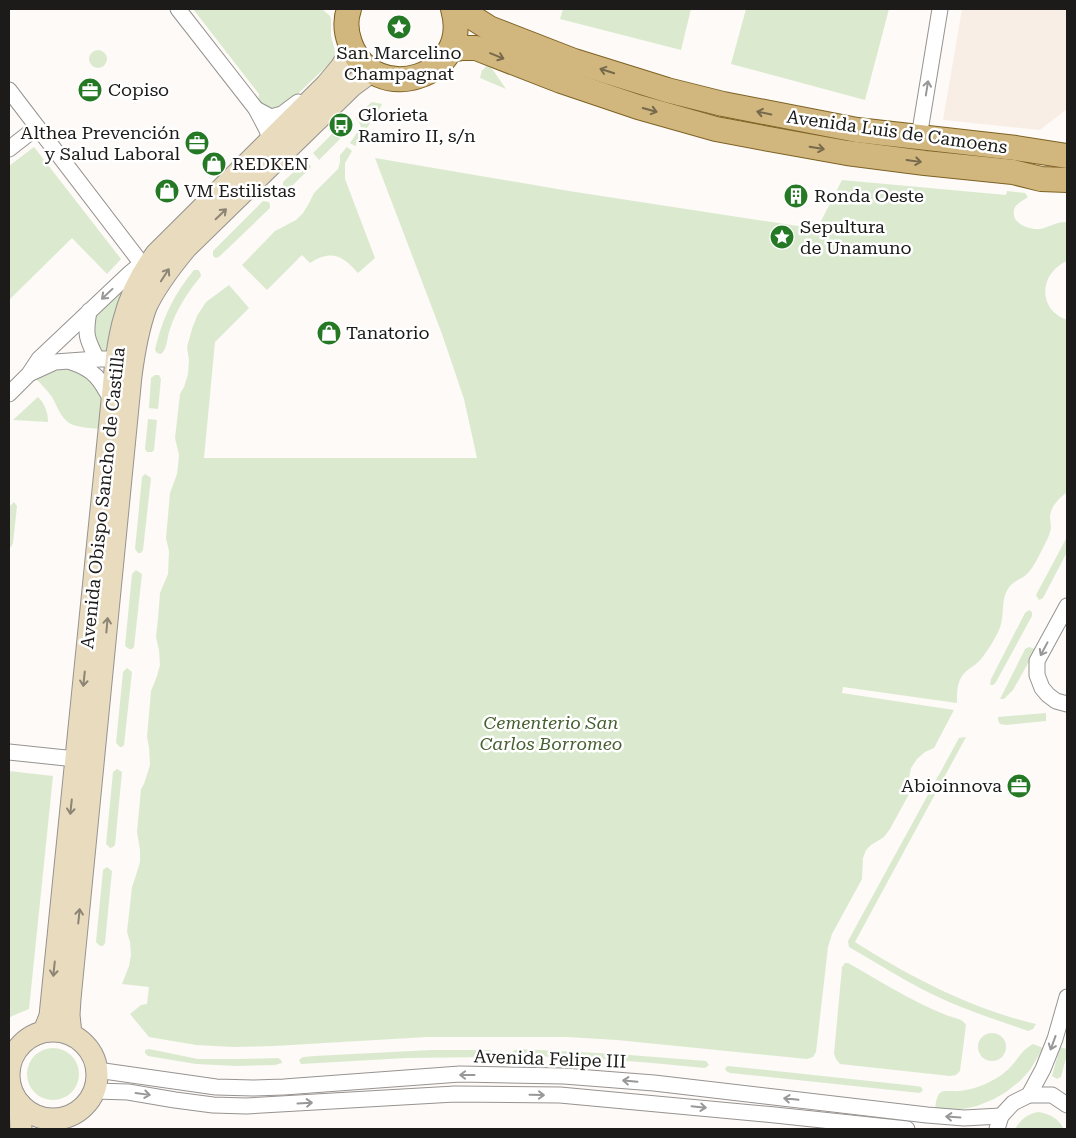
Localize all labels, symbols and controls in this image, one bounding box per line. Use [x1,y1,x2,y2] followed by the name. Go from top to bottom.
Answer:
[386,14,412,40] place icon: San Marcelino Champagnat
[337,42,461,84] place label: San Marcelino Champagnat
[489,52,504,61] one-way arrow
[599,66,615,76] one-way arrow
[77,77,103,103] office icon: Copiso
[108,79,169,100] place label: Copiso
[923,81,933,97] one-way arrow
[358,104,476,146] place label: Glorieta Ramiro II, s/n
[642,106,658,116] one-way arrow
[785,106,1009,157] street label: Avenida Luis de Camoens
[756,108,772,117] one-way arrow
[328,112,354,138] bus stop icon: Glorieta Ramiro II, s/n
[21,122,180,164] place label: Althea Prevención y Salud Laboral
[184,130,210,156] office icon: Althea Prevención y Salud Laboral
[809,143,825,153] one-way arrow
[201,151,227,177] shop icon: REDKEN
[232,153,309,174] place label: REDKEN
[906,157,922,167] one-way arrow
[154,178,180,204] shop icon: VM Estilistas
[184,180,296,201] place label: VM Estilistas
[783,183,809,209] building icon: Ronda Oeste
[814,185,924,206] place label: Ronda Oeste
[215,208,227,220] one-way arrow
[800,216,912,258] place label: Sepultura de Unamuno
[769,224,795,250] place icon: Sepultura de Unamuno
[160,269,170,283] one-way arrow
[100,288,113,300] one-way arrow
[316,320,342,346] shop icon: Tanatorio
[346,322,430,343] place label: Tanatorio
[76,346,129,650] street label: Avenida Obispo Sancho de Castilla
[102,617,112,633] one-way arrow
[1039,641,1049,656] one-way arrow
[79,671,89,687] one-way arrow
[480,712,622,754] park label: Cementerio San Carlos Borromeo
[1006,773,1032,799] office icon: Abioinnova
[901,775,1002,796] place label: Abioinnova
[66,799,76,815] one-way arrow
[74,908,83,924] one-way arrow
[49,960,59,976] one-way arrow
[1048,1035,1057,1051] one-way arrow
[473,1045,627,1072] street label: Avenida Felipe III
[460,1070,476,1080] one-way arrow
[622,1076,638,1086] one-way arrow
[135,1090,151,1100] one-way arrow
[528,1090,545,1100] one-way arrow
[783,1094,799,1104] one-way arrow
[296,1098,312,1107] one-way arrow
[691,1103,707,1112] one-way arrow
[945,1113,961,1122] one-way arrow

